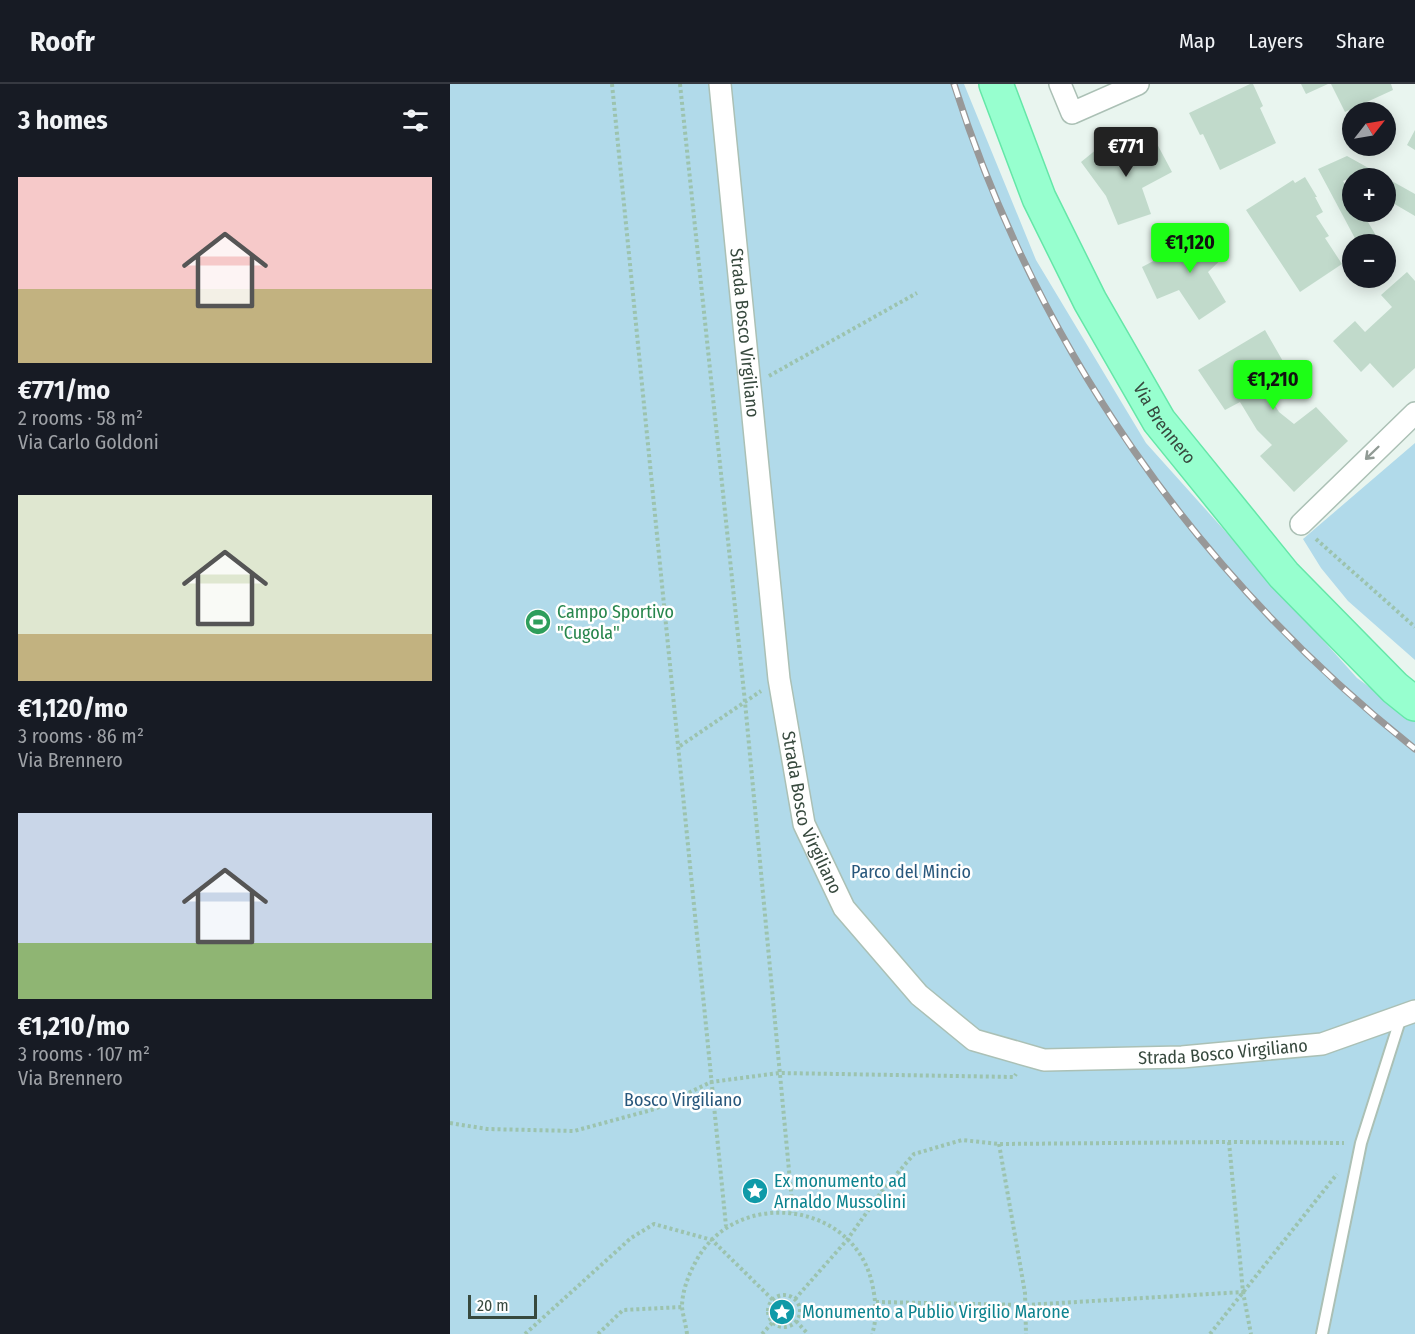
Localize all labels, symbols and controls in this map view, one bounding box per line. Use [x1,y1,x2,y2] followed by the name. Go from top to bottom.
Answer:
[30,25,95,58] text: Roofr
[1179,28,1215,54] text: Map
[1248,28,1303,54] text: Layers
[1336,28,1385,54] text: Share
[1342,102,1396,156] north arrow
[1342,102,1396,288] map controls
[399,104,432,137] icon: filters
[18,105,108,136] text: 3 homes
[1090,127,1162,178] pin: €771
[1108,134,1144,158] text: €771
[1342,168,1396,222] button: +
[171,216,279,324] icon: home
[1141,223,1239,274] pin: €1,120
[1165,230,1215,254] text: €1,120
[1342,234,1396,288] button: −
[725,247,764,418] street label: Strada Bosco Virgiliano
[1224,360,1322,411] pin: €1,210
[1247,367,1299,391] text: €1,210
[18,375,110,406] text: €771/mo
[1128,379,1200,468] street label: Via Brennero
[18,406,143,430] text: 2 rooms · 58 m²
[18,430,159,454] text: Via Carlo Goldoni
[1365,445,1380,460] one-way arrow
[171,534,279,642] icon: home
[557,601,674,644] place label: Campo Sportivo "Cugola"
[523,607,553,637] sports icon: Campo Sportivo "Cugola"
[18,693,128,724] text: €1,120/mo
[18,724,144,748] text: 3 rooms · 86 m²
[777,729,847,897] street label: Strada Bosco Virgiliano
[18,748,123,772] text: Via Brennero
[171,852,279,960] icon: home
[851,861,971,883] park label: Parco del Mincio
[18,1011,130,1042] text: €1,210/mo
[1138,1034,1309,1069] street label: Strada Bosco Virgiliano
[18,1042,150,1066] text: 3 rooms · 107 m²
[18,1066,123,1090] text: Via Brennero
[624,1089,742,1111] park label: Bosco Virgiliano
[774,1170,907,1213] place label: Ex monumento ad Arnaldo Mussolini
[740,1176,770,1206] place icon: Ex monumento ad Arnaldo Mussolini
[468,1292,537,1320] scale bar
[477,1296,508,1315] text: 20 m
[767,1297,797,1327] place icon: Monumento a Publio Virgilio Marone
[802,1301,1070,1323] place label: Monumento a Publio Virgilio Marone

